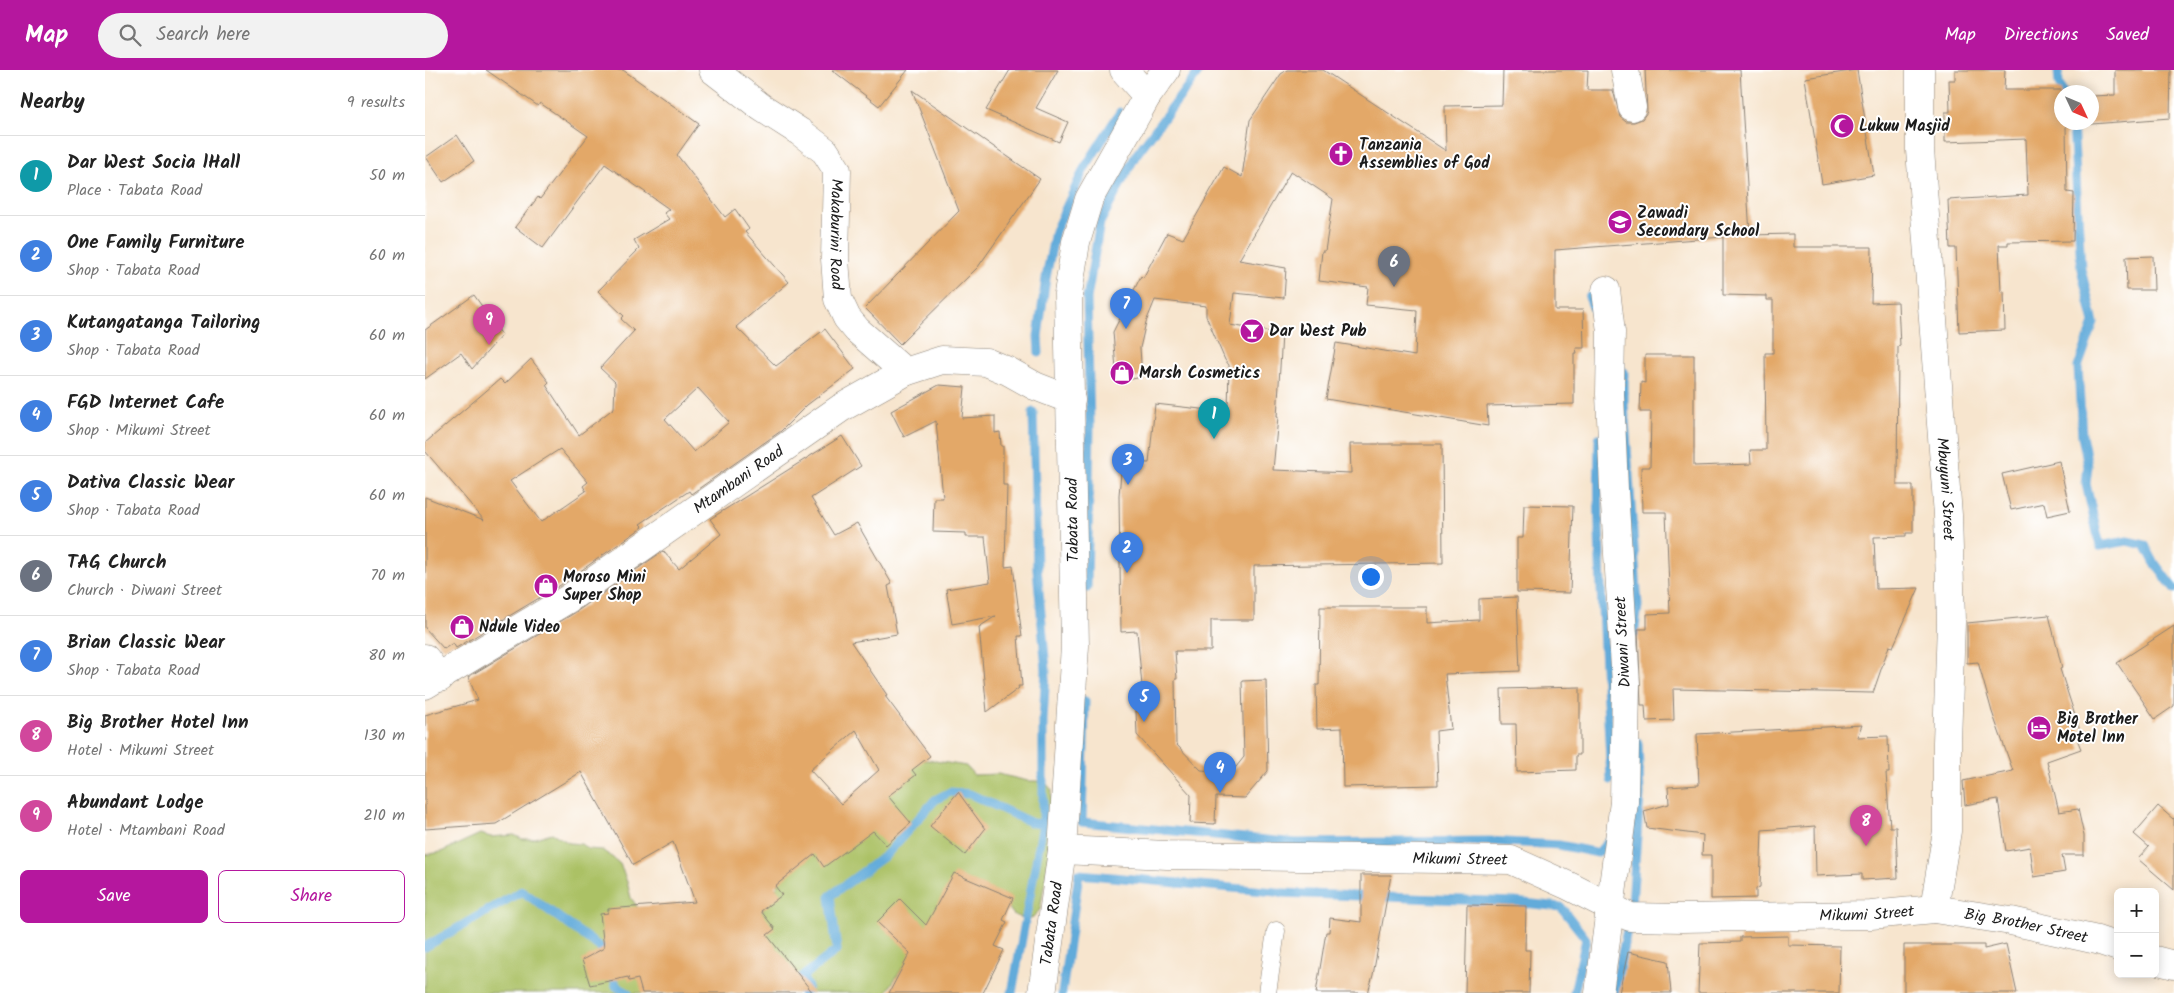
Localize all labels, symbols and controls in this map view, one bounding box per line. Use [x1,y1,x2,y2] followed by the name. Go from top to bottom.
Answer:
[98,13,448,58] search box
[25,16,68,55] text: Map
[156,20,250,50] text: Search here
[116,21,144,49] icon: search
[1944,21,1976,50] text: Map
[2004,21,2078,50] text: Directions
[2106,21,2149,50] text: Saved
[2054,85,2099,130] north arrow
[20,86,85,119] text: Nearby
[347,90,405,115] text: 9 results
[1829,113,1855,139] mosque icon: Lukuu Masjid
[1859,114,1950,139] place label: Lukuu Masjid
[1359,133,1490,176] place label: Tanzania Assemblies of God
[1328,141,1354,167] church icon: Tanzania Assemblies of God
[67,148,240,178] text: Dar West Socia lHall
[34,163,38,188] text: 1
[369,163,405,188] text: 50 m
[67,178,202,203] text: Place · Tabata Road
[822,178,850,292] street label: Makaburini Road
[1637,201,1760,244] place label: Zawadi Secondary School
[1607,209,1633,235] school or university icon: Zawadi Secondary School
[67,228,244,258] text: One Family Furniture
[31,243,41,268] text: 2
[369,243,405,268] text: 60 m
[1378,246,1410,287] pin: 6
[67,258,200,283] text: Shop · Tabata Road
[1110,288,1142,329] pin: 7
[473,304,505,345] pin: 9
[67,308,260,338] text: Kutangatanga Tailoring
[1239,318,1265,344] bar icon: Dar West Pub
[1269,319,1367,344] place label: Dar West Pub
[32,323,40,348] text: 3
[369,323,405,348] text: 60 m
[67,338,200,363] text: Shop · Tabata Road
[1109,360,1135,386] shop icon: Marsh Cosmetics
[1139,361,1260,386] place label: Marsh Cosmetics
[67,388,224,418] text: FGD Internet Cafe
[1198,398,1230,439] pin: 1
[32,403,40,428] text: 4
[369,403,405,428] text: 60 m
[67,418,211,443] text: Shop · Mikumi Street
[1930,437,1961,542] street label: Mbuyuni Street
[688,439,790,520] street label: Mtambani Road
[1112,444,1144,485] pin: 3
[67,468,234,498] text: Dativa Classic Wear
[1060,477,1086,562] street label: Tabata Road
[32,483,40,508] text: 5
[369,483,405,508] text: 60 m
[67,498,200,523] text: Shop · Tabata Road
[1111,532,1143,573] pin: 2
[67,548,166,578] text: TAG Church
[32,563,40,588] text: 6
[370,563,405,588] text: 70 m
[1358,564,1384,590] your location
[563,565,647,608] place label: Moroso Mini Super Shop
[533,573,559,599] shop icon: Moroso Mini Super Shop
[67,578,222,603] text: Church · Diwani Street
[1608,595,1638,688] street label: Diwani Street
[449,614,475,640] shop icon: Ndule Video
[479,615,560,640] place label: Ndule Video
[67,628,225,658] text: Brian Classic Wear
[32,643,40,668] text: 7
[368,643,405,668] text: 80 m
[67,658,200,683] text: Shop · Tabata Road
[1128,681,1160,722] pin: 5
[2057,707,2139,750] place label: Big Brother Motel Inn
[67,708,249,738] text: Big Brother Hotel Inn
[2026,715,2052,741] hotel icon: Big Brother Motel Inn
[31,723,41,748] text: 8
[364,723,405,748] text: 130 m
[67,738,214,763] text: Hotel · Mikumi Street
[1204,752,1236,793] pin: 4
[67,788,204,818] text: Abundant Lodge
[32,803,40,828] text: 9
[364,803,405,828] text: 210 m
[1850,805,1882,846] pin: 8
[67,818,225,843] text: Hotel · Mtambani Road
[1412,846,1508,872] street label: Mikumi Street
[20,870,208,923] button: Save
[218,870,405,923] button: Share
[1033,879,1070,967] street label: Tabata Road
[2114,888,2159,978] map controls
[2114,888,2159,933] button: +
[1819,898,1916,928] street label: Mikumi Street
[1963,901,2091,950] street label: Big Brother Street
[2114,933,2159,978] button: −

